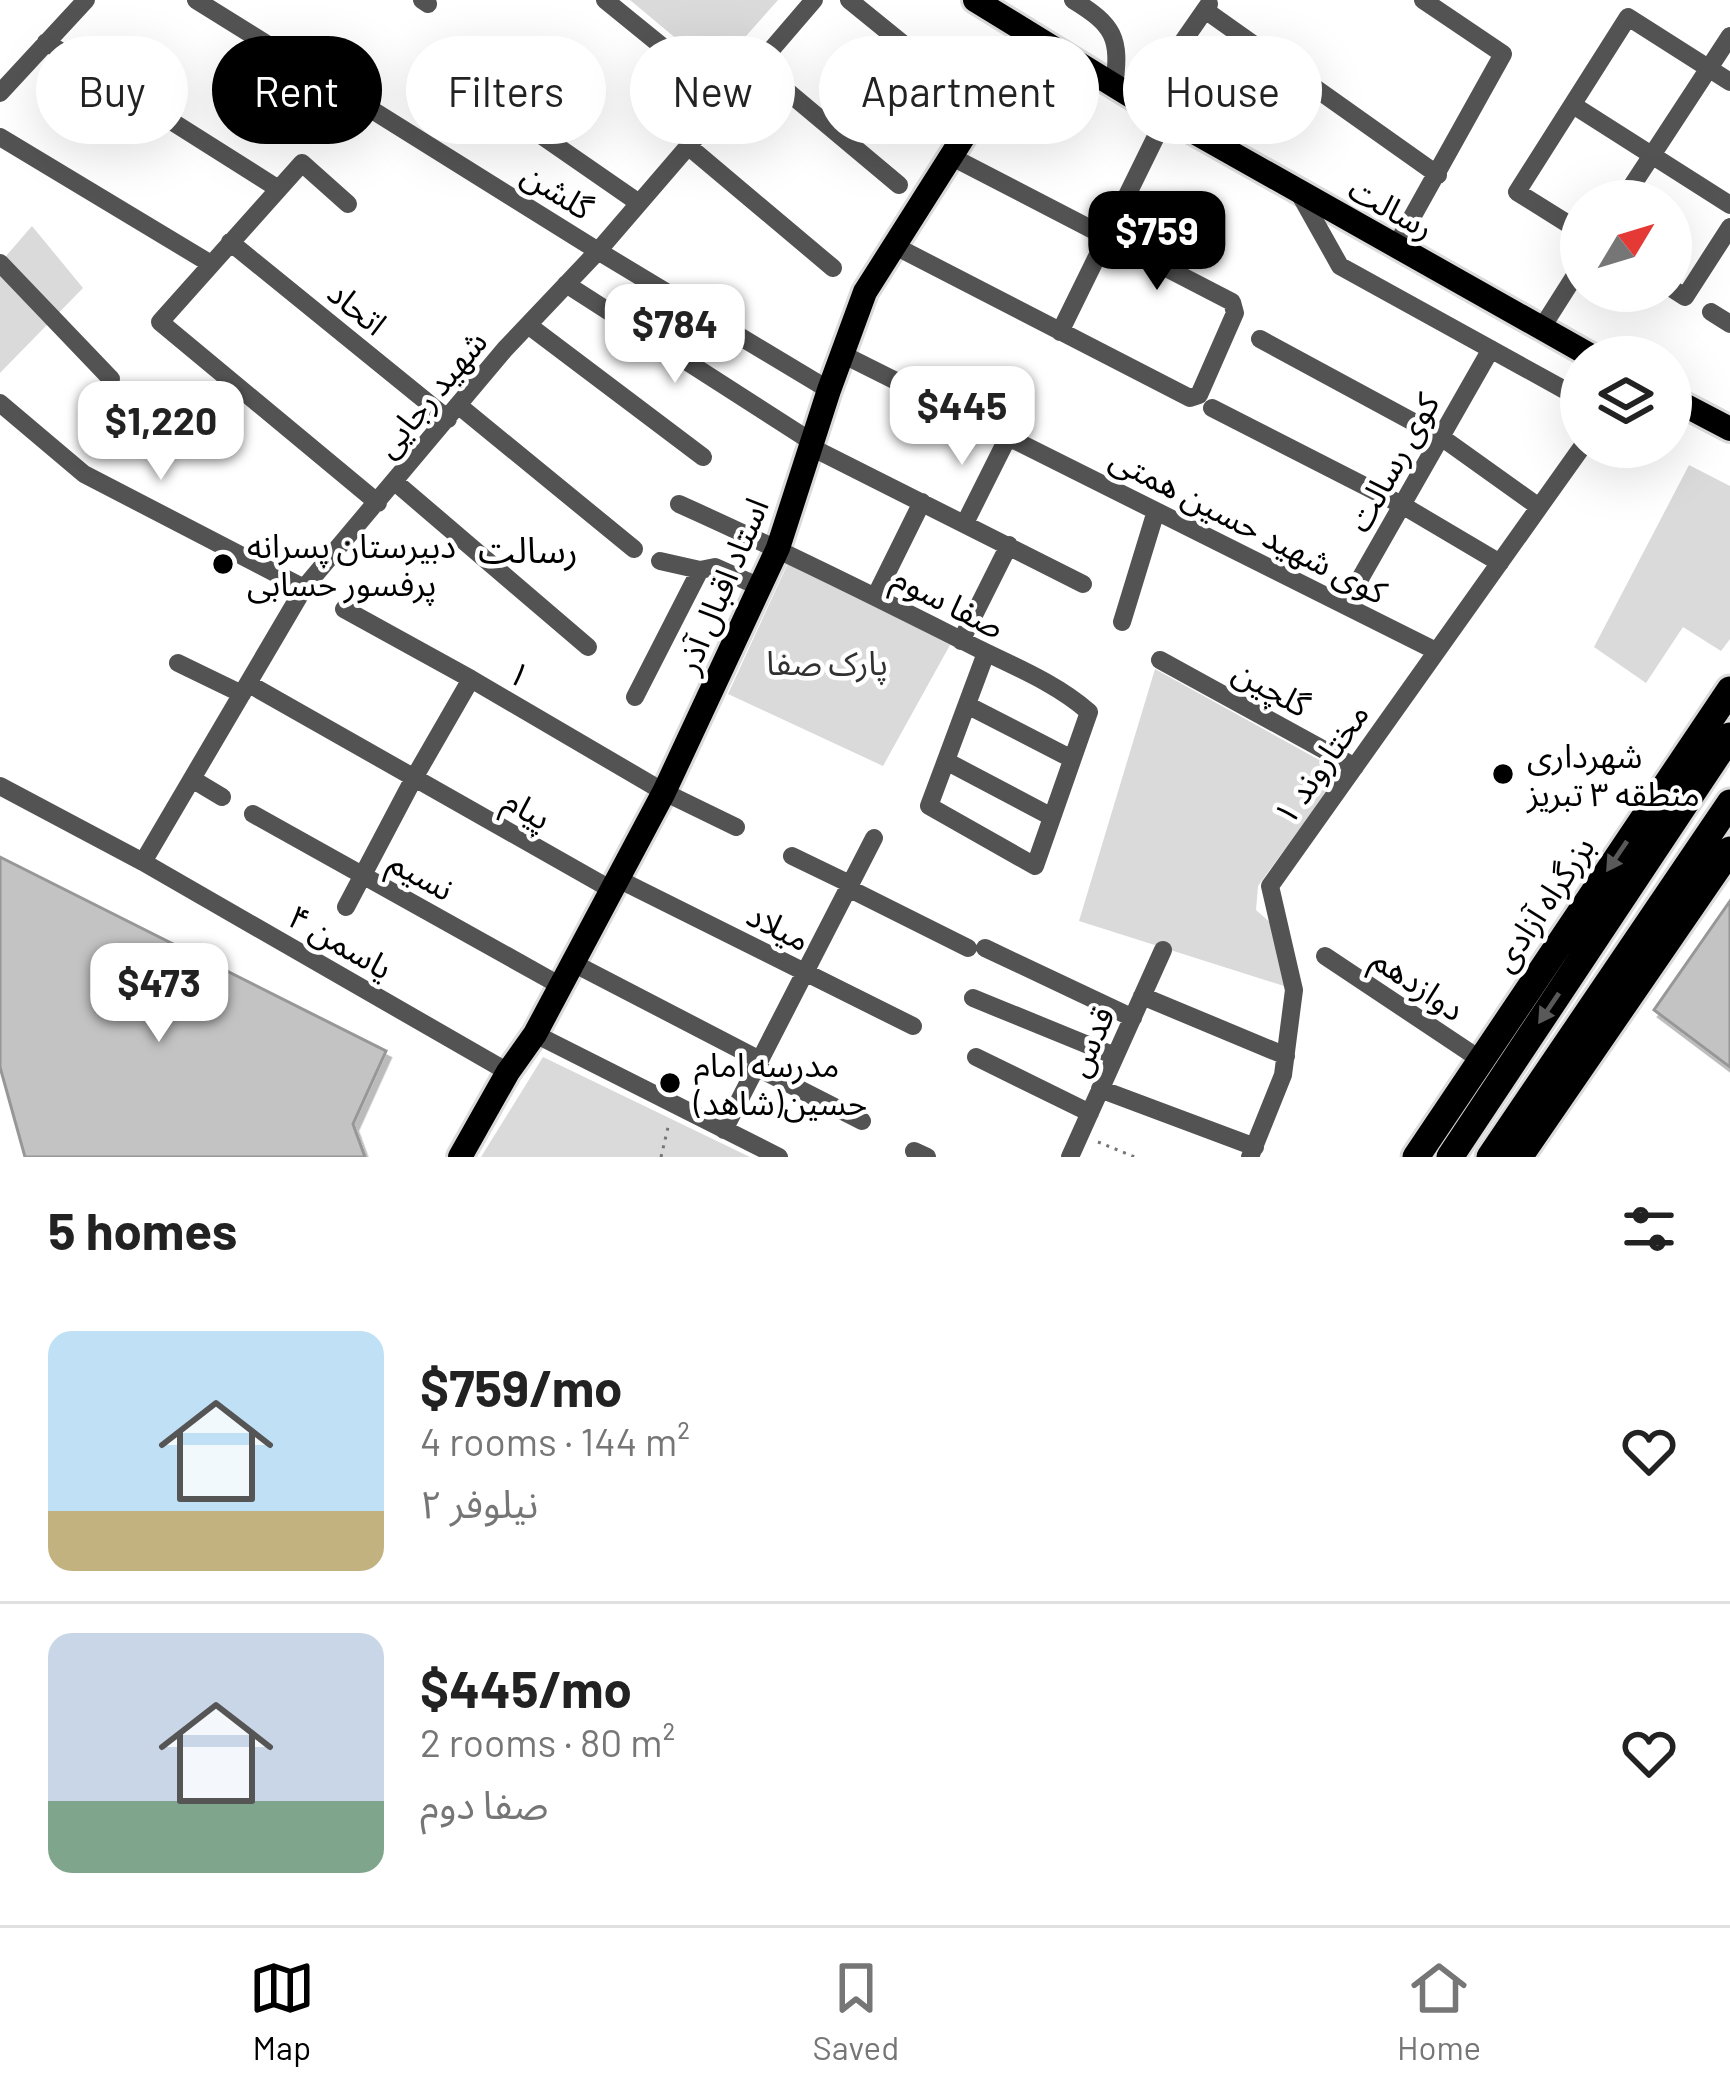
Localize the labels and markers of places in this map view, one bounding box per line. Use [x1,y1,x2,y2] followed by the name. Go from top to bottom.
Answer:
[1086,191,1228,293] pin: $759
[604,284,746,386] pin: $784
[891,366,1033,468] pin: $445
[63,381,259,483] pin: $1,220
[247,525,456,606] place label: دبیرستان پسرانه پرفسور حسابی
[210,551,236,577] marker: دبیرستان پسرانه پرفسور حسابی
[1526,735,1700,814] place label: شهرداری منطقه ۳ تبریز
[1490,761,1516,787] marker: شهرداری منطقه ۳ تبریز
[88,943,230,1045] pin: $473
[693,1044,867,1123] place label: مدرسه امام حسین(شاهد)
[657,1070,683,1096] marker: مدرسه امام حسین(شاهد)

